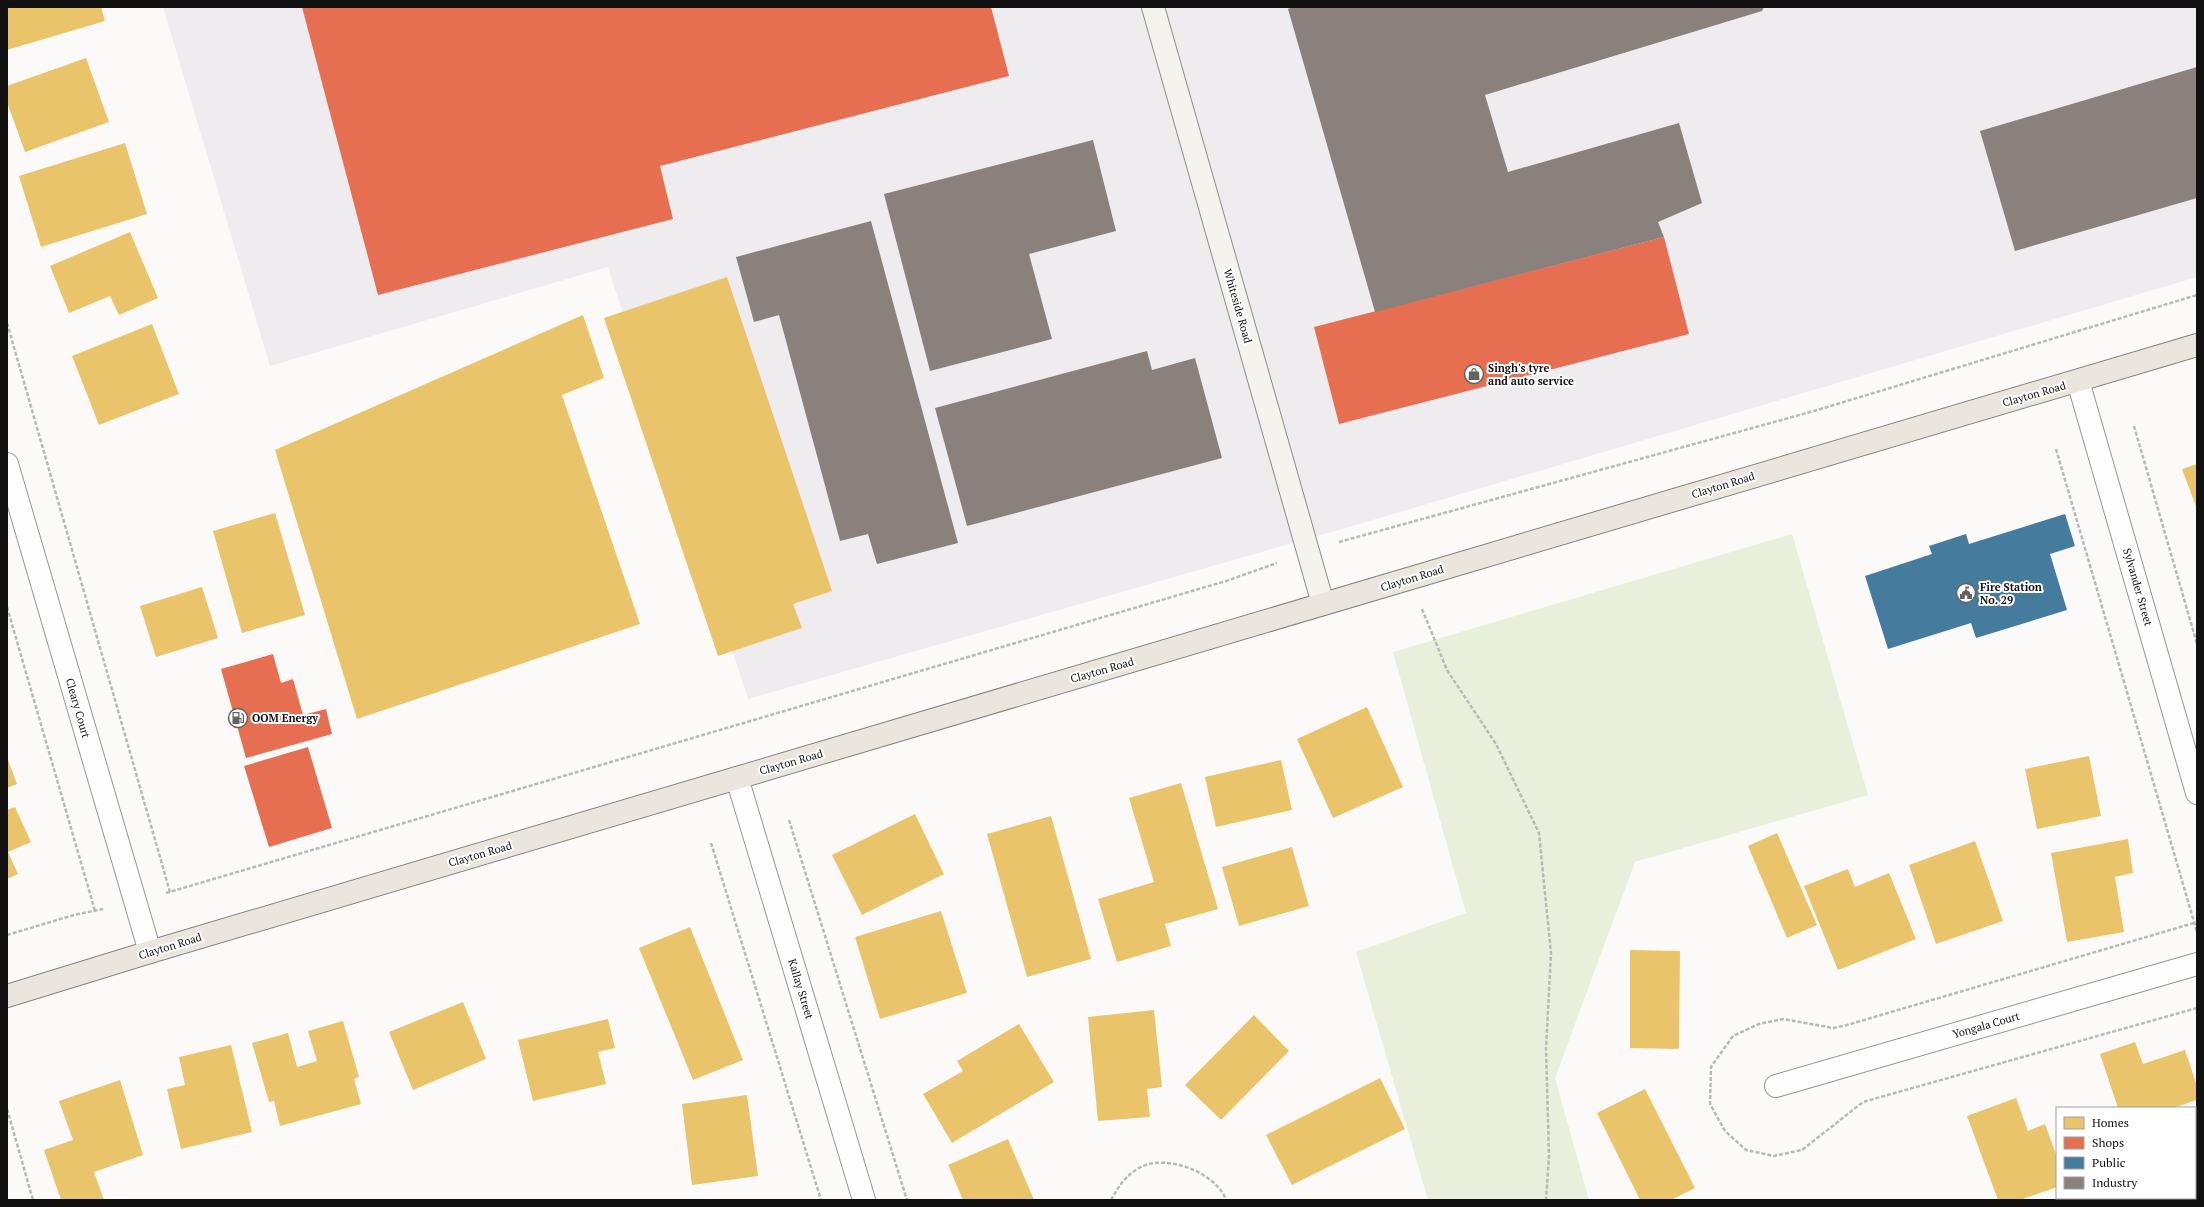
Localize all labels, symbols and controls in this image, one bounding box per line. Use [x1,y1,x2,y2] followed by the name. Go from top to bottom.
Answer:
[1221,267,1255,345] street label: Whiteside Road
[1488,361,1574,388] place label: Singh's tyre and auto service
[1463,363,1485,385] shop icon: Singh's tyre and auto service
[2001,378,2067,410] street label: Clayton Road
[1690,469,1756,501] street label: Clayton Road
[2120,546,2156,628] street label: Sylvander Street
[1379,562,1445,594] street label: Clayton Road
[1980,580,2042,607] place label: Fire Station No. 29
[1955,582,1977,604] public building icon: Fire Station No. 29
[1069,654,1135,686] street label: Clayton Road
[63,676,93,740] street label: Cleary Court
[227,707,249,729] fuel station icon: OOM Energy
[252,711,318,725] place label: OOM Energy
[758,746,824,778] street label: Clayton Road
[447,838,513,870] street label: Clayton Road
[137,930,203,962] street label: Clayton Road
[785,957,817,1021] street label: Kallay Street
[1951,1009,2021,1041] street label: Yongala Court
[2056,1107,2196,1199] legend
[2092,1115,2129,1130] text: Homes
[2092,1135,2124,1150] text: Shops
[2092,1155,2126,1170] text: Public
[2092,1175,2138,1190] text: Industry

